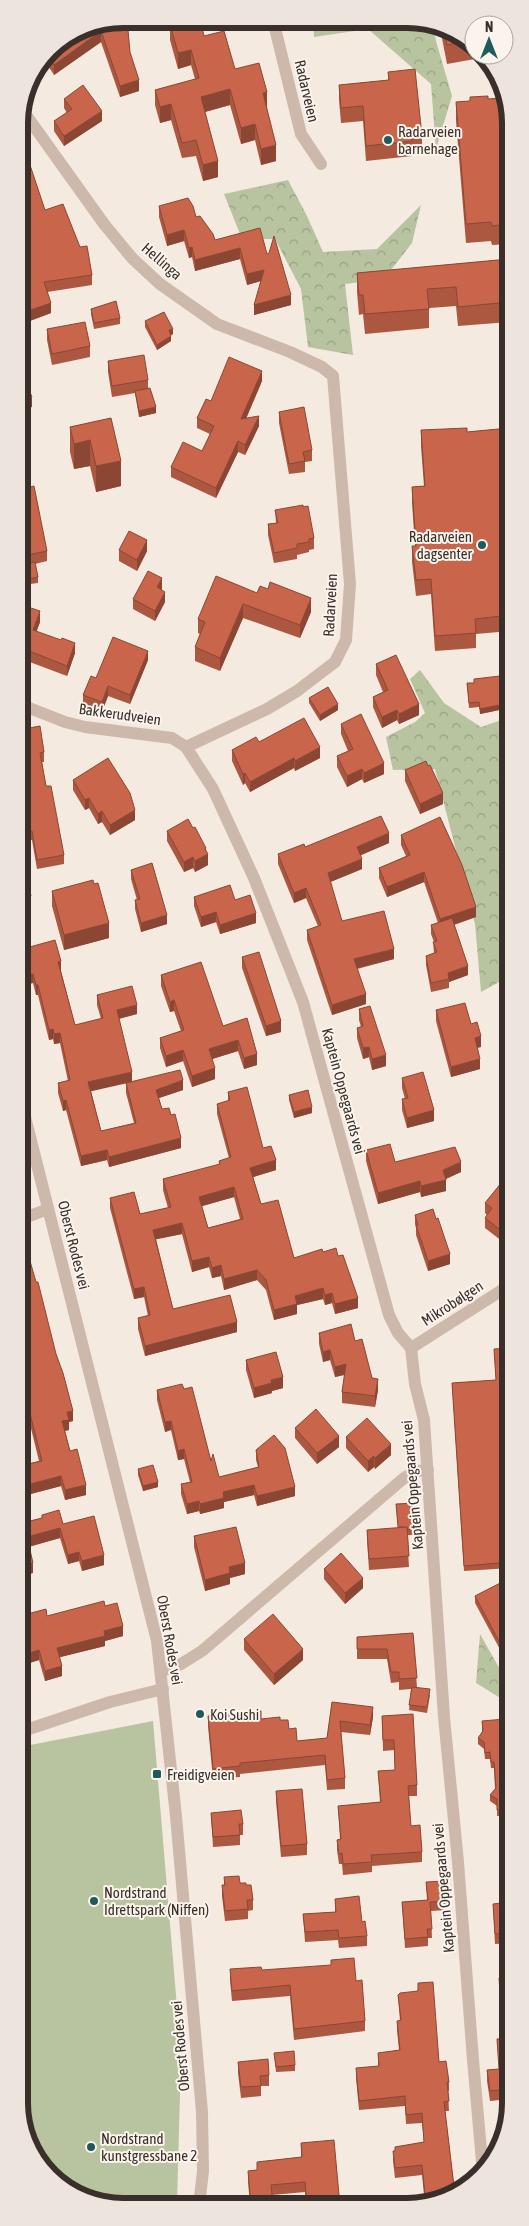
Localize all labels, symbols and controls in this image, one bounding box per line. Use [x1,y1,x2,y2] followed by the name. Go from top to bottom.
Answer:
[464,15,514,65] north arrow
[485,19,493,35] text: N
[292,58,322,124] street label: Radarveien
[398,123,461,157] place label: Radarveien barnehage
[382,134,394,146] marker: Radarveien barnehage
[139,239,185,283] street label: Hellinga
[409,528,473,562] place label: Radarveien dagsenter
[476,539,488,551] marker: Radarveien dagsenter
[320,573,340,637] street label: Radarveien
[78,700,162,728] street label: Bakkerudveien
[319,1026,369,1156] street label: Kaptein Oppegaards vei
[55,1199,93,1291] street label: Oberst Rodes vei
[418,1277,486,1329] street label: Mikrobølgen
[398,1420,426,1550] street label: Kaptein Oppegaards vei
[154,1594,186,1686] street label: Oberst Rodes vei
[210,1706,259,1723] place label: Koi Sushi
[194,1708,206,1720] marker: Koi Sushi
[167,1766,235,1783] place label: Freidigveien
[151,1768,163,1780] marker: Freidigveien
[429,1823,457,1953] street label: Kaptein Oppegaards vei
[104,1884,209,1918] place label: Nordstrand Idrettspark (Niffen)
[88,1895,100,1907] marker: Nordstrand Idrettspark (Niffen)
[168,2000,192,2092] street label: Oberst Rodes vei
[101,2130,197,2164] place label: Nordstrand kunstgressbane 2
[85,2141,97,2153] marker: Nordstrand kunstgressbane 2

